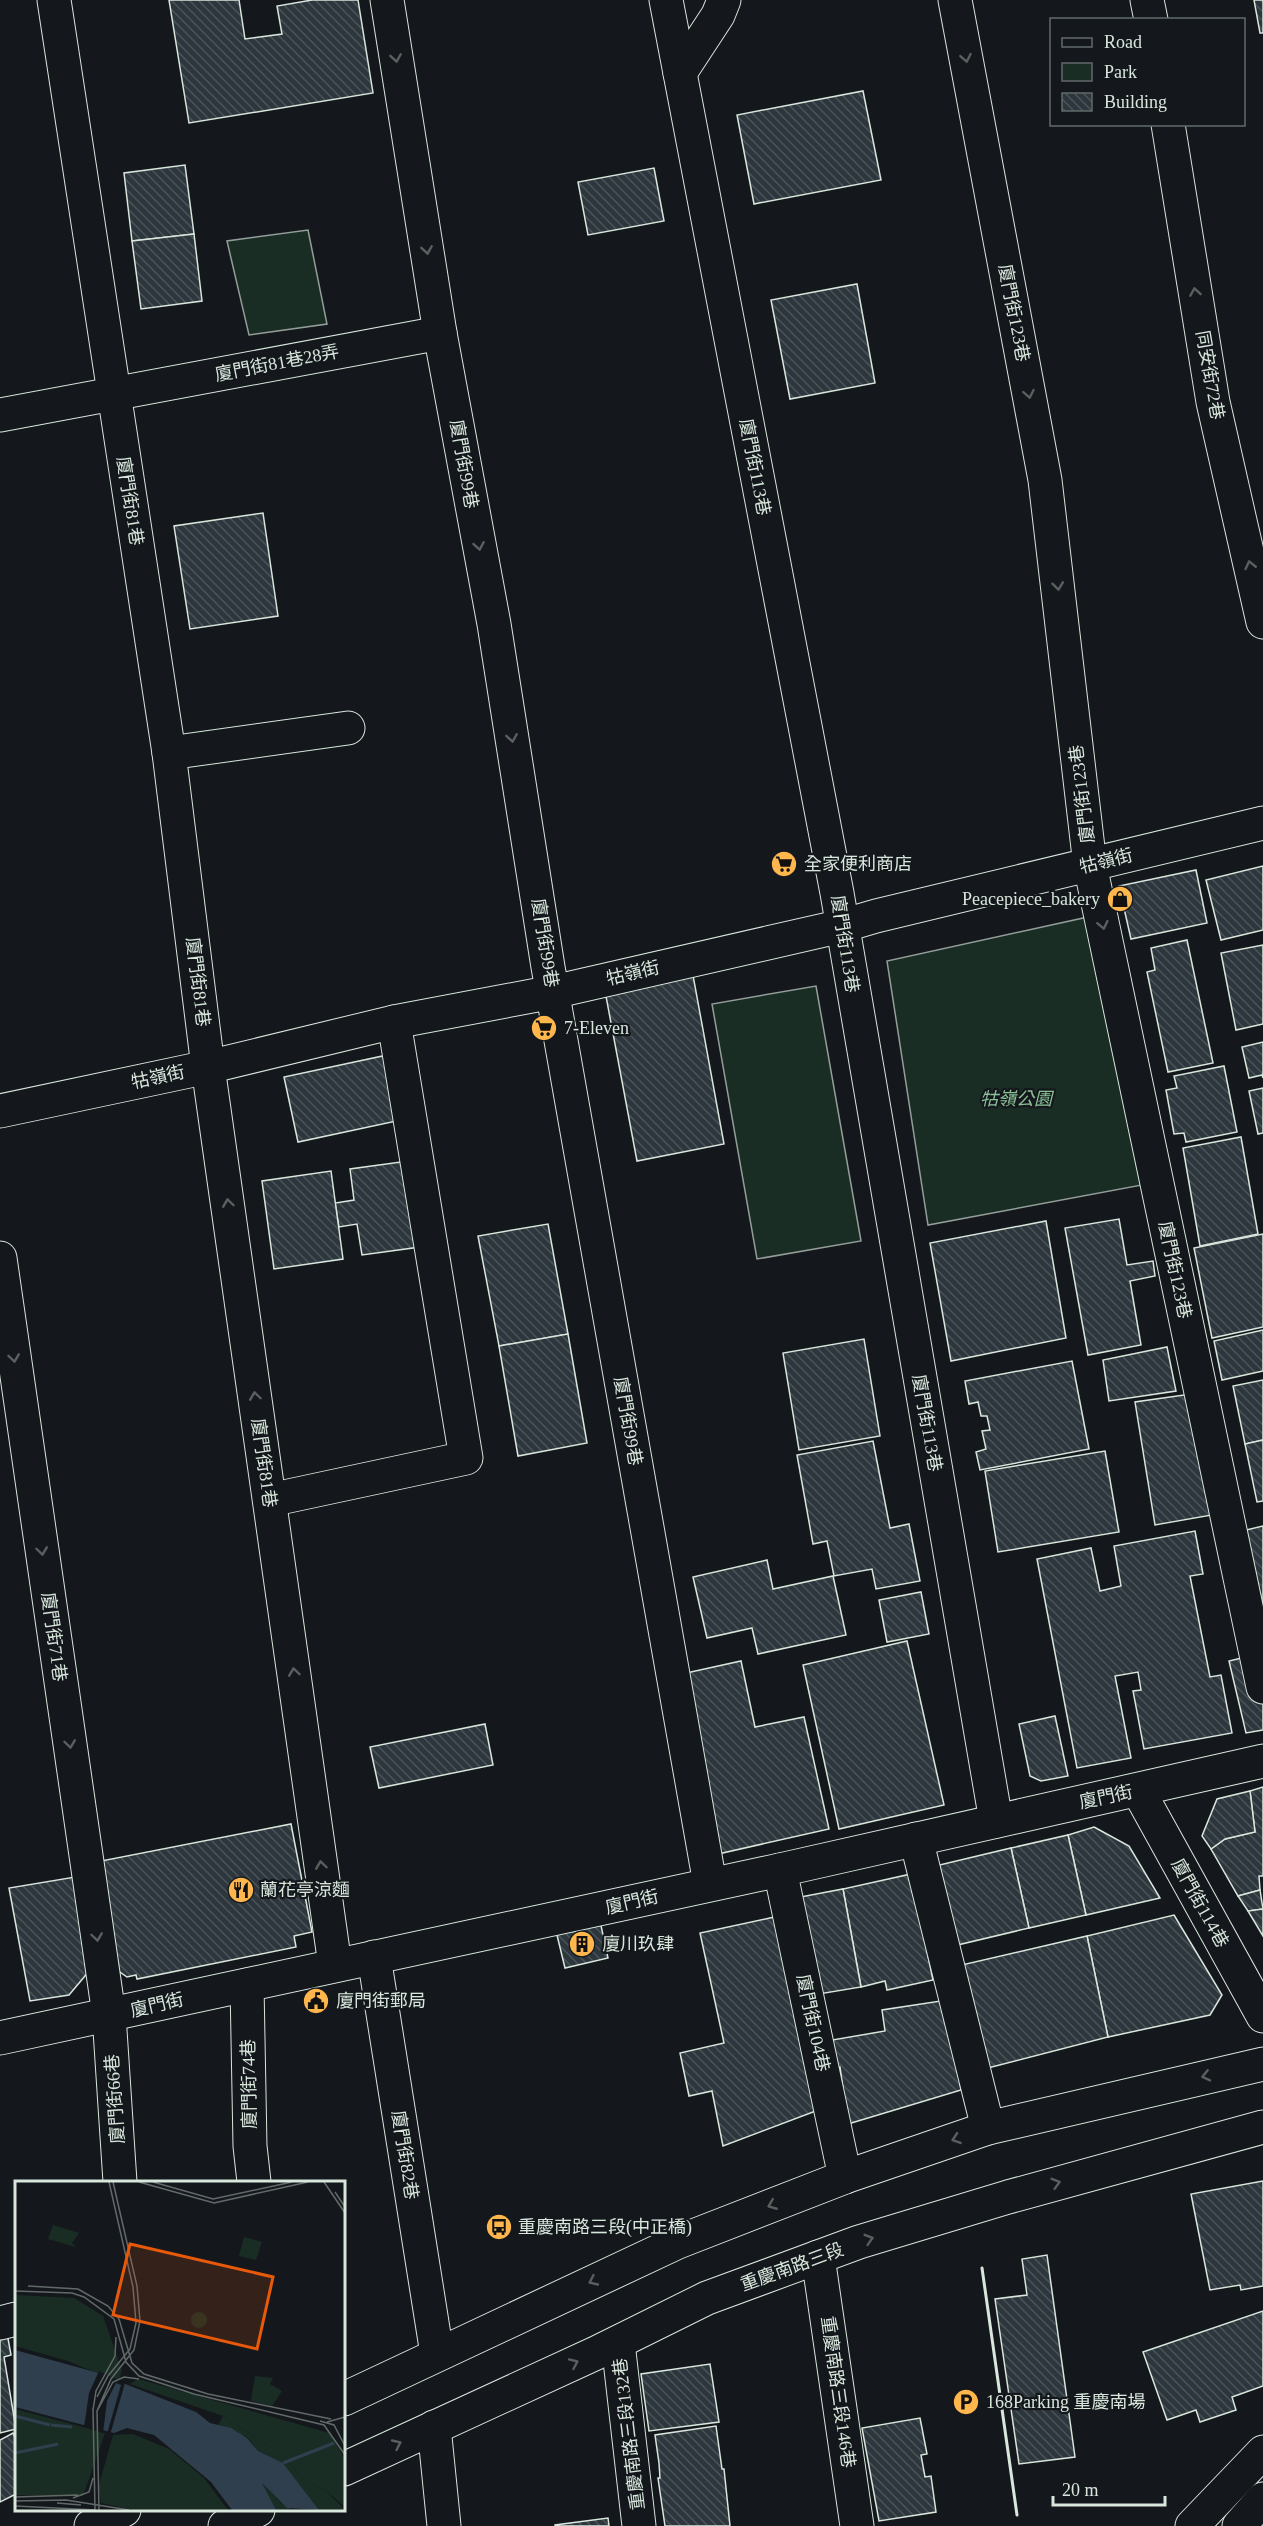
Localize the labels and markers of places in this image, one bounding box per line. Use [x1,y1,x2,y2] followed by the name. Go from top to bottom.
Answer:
[769,849,799,879] supermarket icon: 全家便利商店
[804,854,912,874] place label: 全家便利商店
[1105,884,1135,914] shop icon: Peacepiece_bakery
[962,889,1100,909] place label: Peacepiece_bakery
[529,1013,559,1043] supermarket icon: 7-Eleven
[564,1018,629,1038] place label: 7-Eleven
[226,1875,256,1905] restaurant icon: 蘭花亭涼麵
[260,1880,350,1900] place label: 蘭花亭涼麵
[567,1929,597,1959] building icon: 廈川玖肆
[602,1934,674,1954] place label: 廈川玖肆
[301,1986,331,2016] public building icon: 廈門街郵局
[336,1991,426,2011] place label: 廈門街郵局
[484,2212,514,2242] bus stop icon: 重慶南路三段(中正橋)
[518,2217,692,2238] place label: 重慶南路三段(中正橋)
[951,2387,981,2417] parking icon: 168Parking 重慶南場
[986,2392,1146,2412] place label: 168Parking 重慶南場

